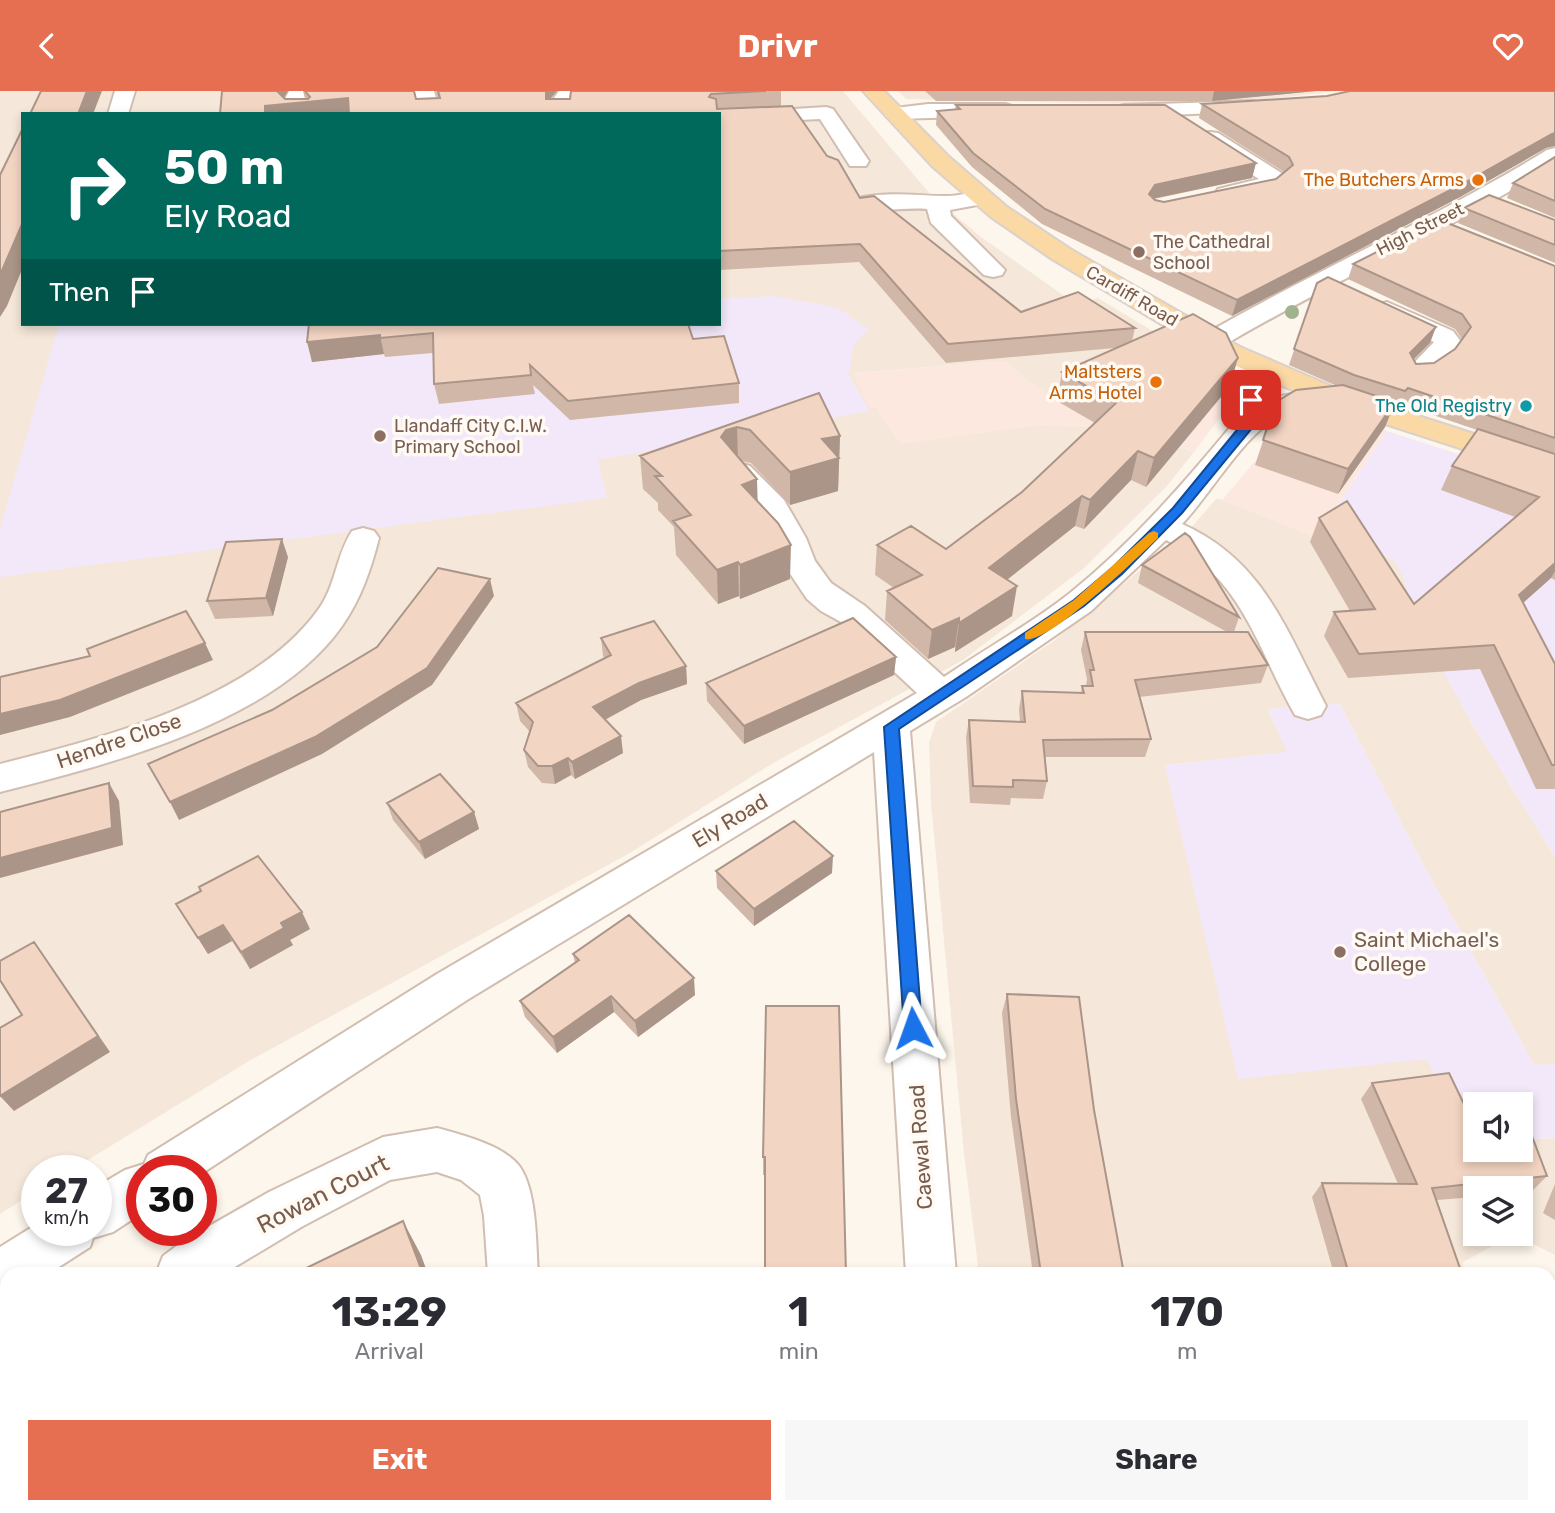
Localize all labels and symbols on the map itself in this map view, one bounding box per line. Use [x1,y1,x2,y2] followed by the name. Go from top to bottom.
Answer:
[1304,169,1464,191] place label: The Butchers Arms
[1470,172,1486,188] marker: The Butchers Arms
[1373,198,1467,260] street label: High Street
[1153,231,1270,274] place label: The Cathedral School
[1131,244,1147,260] marker: The Cathedral School
[1082,261,1182,331] street label: Cardiff Road
[1049,361,1142,404] place label: Maltsters Arms Hotel
[1221,370,1281,430] pin
[1148,374,1164,390] marker: Maltsters Arms Hotel
[1375,395,1512,417] place label: The Old Registry
[1518,398,1534,414] marker: The Old Registry
[394,415,547,458] place label: Llandaff City C.I.W. Primary School
[372,428,388,444] marker: Llandaff City C.I.W. Primary School
[53,708,184,774] street label: Hendre Close
[687,788,772,853] street label: Ely Road
[1354,927,1499,976] place label: Saint Michael's College
[1332,944,1348,960] marker: Saint Michael's College
[876,991,950,1065] position arrow
[904,1084,937,1210] street label: Caewal Road
[252,1149,394,1239] street label: Rowan Court
[126,1155,217,1246] speed limit sign: 30

